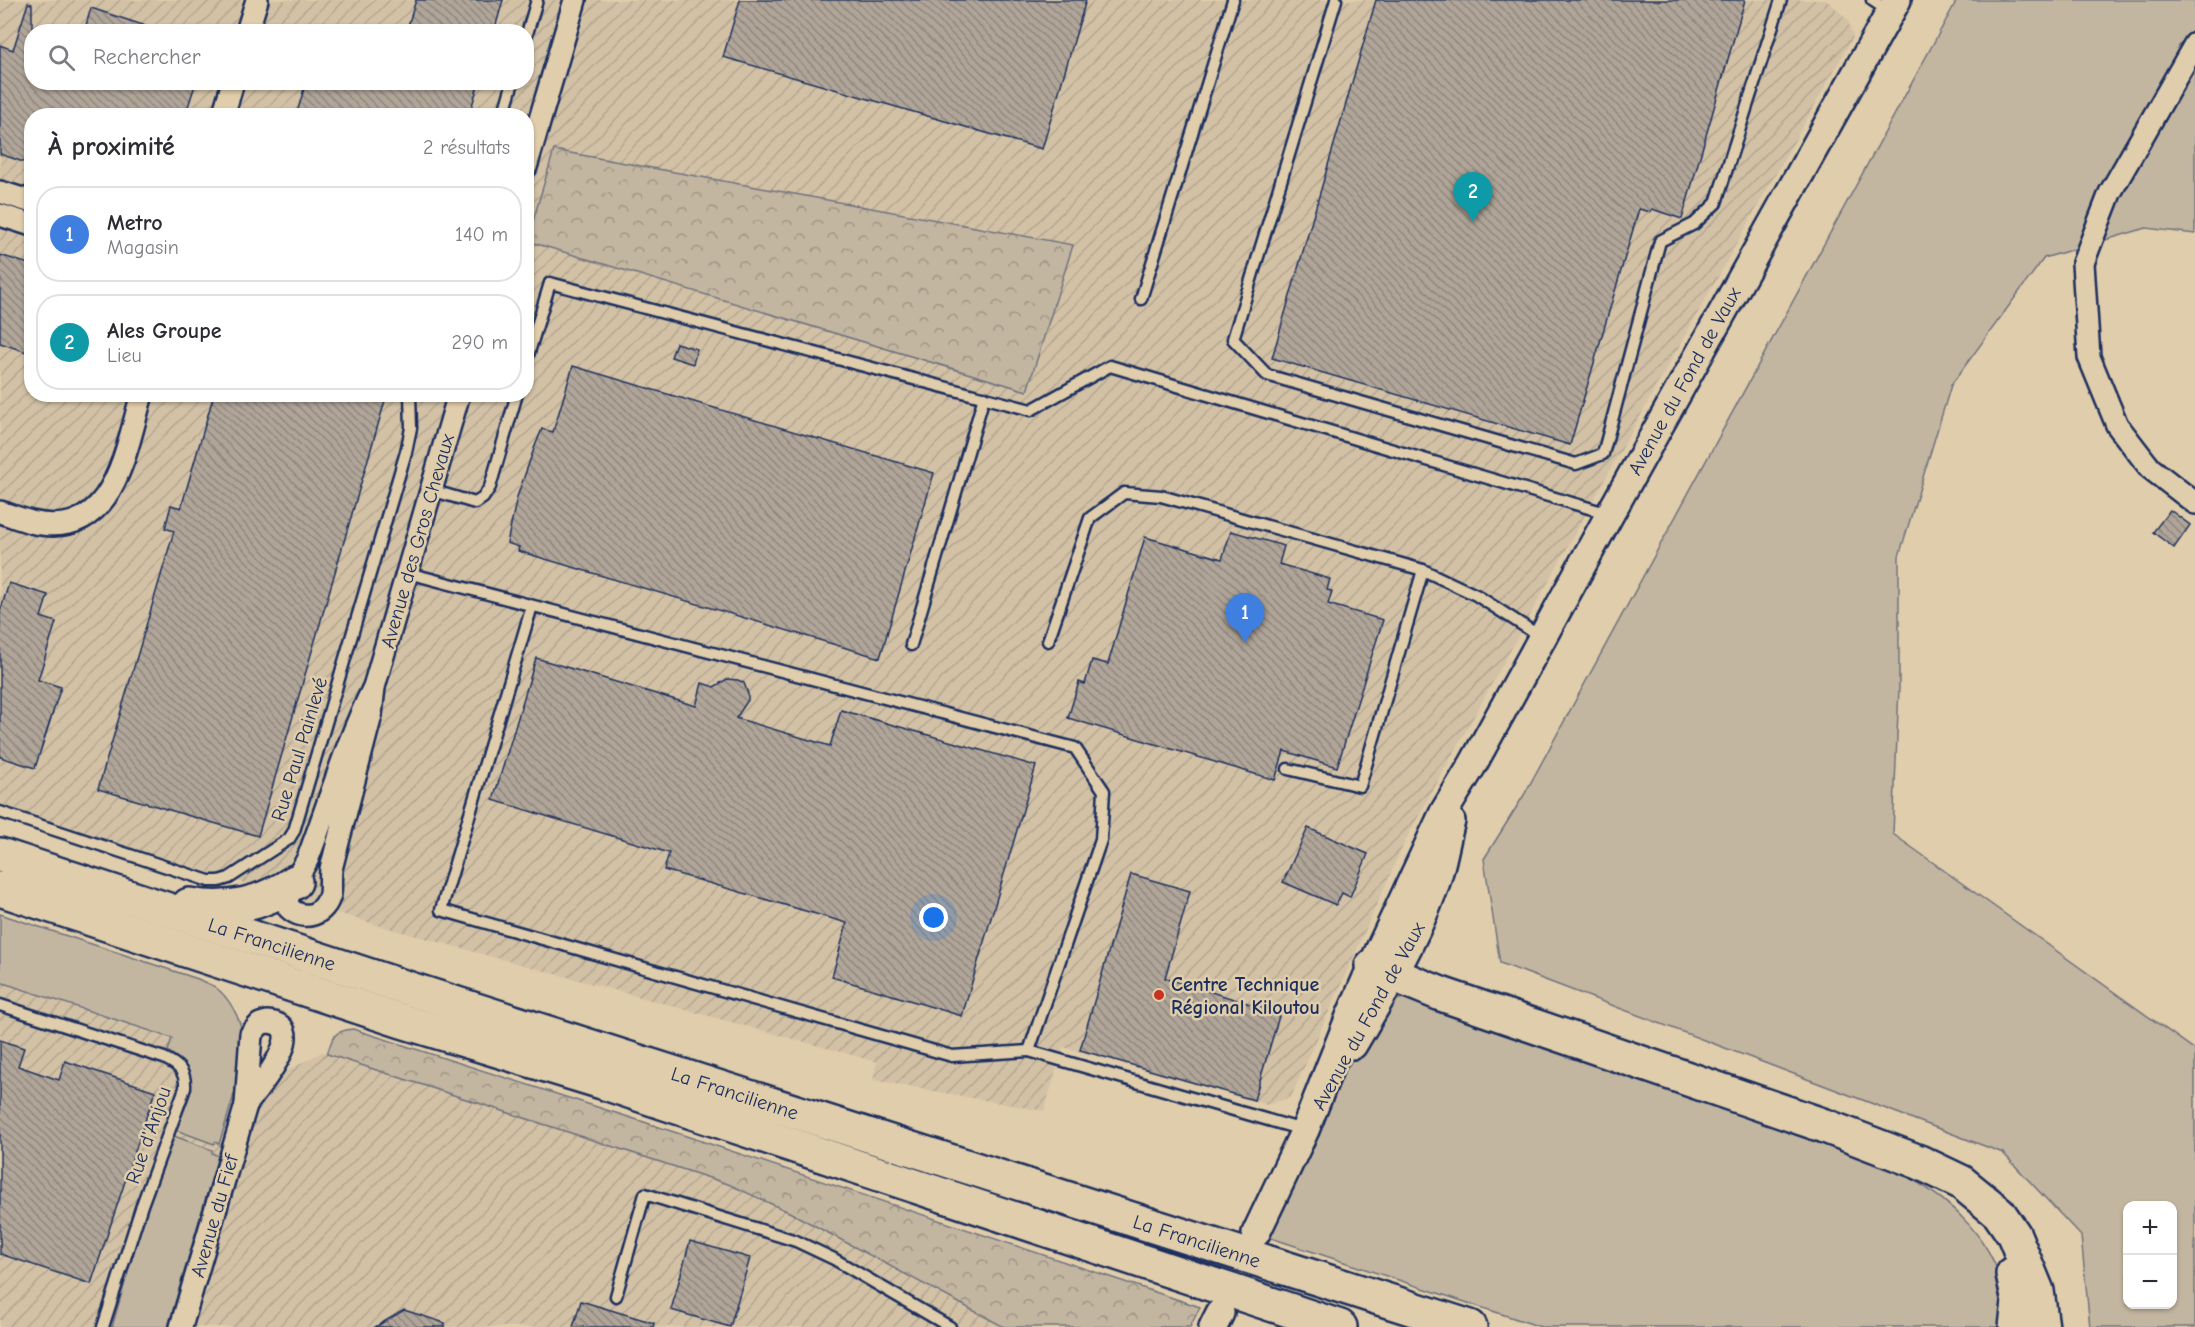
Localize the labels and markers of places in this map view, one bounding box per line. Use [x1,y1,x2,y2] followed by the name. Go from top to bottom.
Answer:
[1454,172,1492,222] pin: 2
[1226,594,1264,643] pin: 1
[1171,973,1320,1019] place label: Centre Technique Régional Kiloutou
[1152,988,1166,1002] marker: Centre Technique Régional Kiloutou

